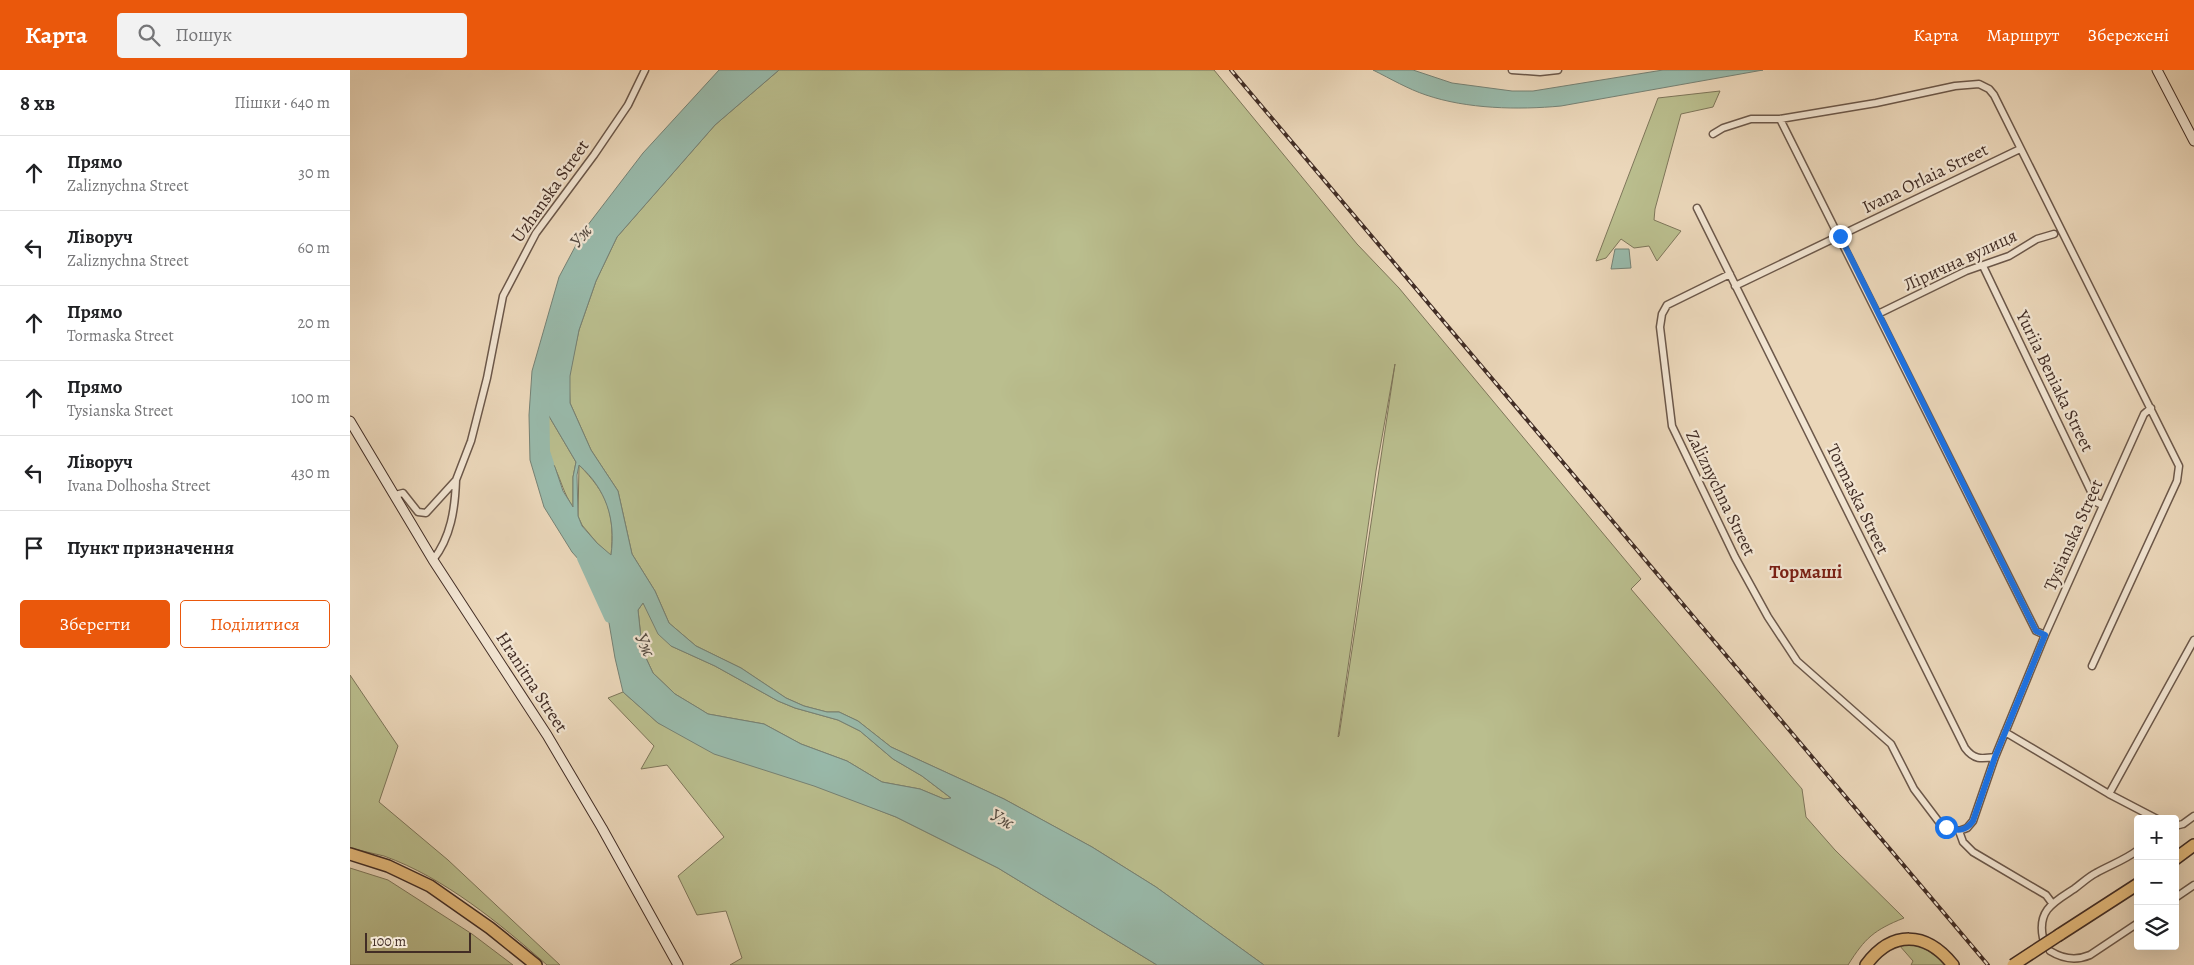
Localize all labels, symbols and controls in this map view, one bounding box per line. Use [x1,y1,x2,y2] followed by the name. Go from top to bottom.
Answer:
[117,13,467,58] search box
[25,19,87,51] text: Карта
[135,21,163,49] icon: search
[175,22,232,48] text: Пошук
[1913,23,1959,47] text: Карта
[1987,23,2060,47] text: Маршрут
[2088,23,2169,47] text: Збережені
[20,89,55,117] text: 8 хв
[234,92,330,114] text: Пішки · 640 m
[506,135,594,247] street label: Uzhanska Street
[1858,137,1992,219] street label: Ivana Orlaia Street
[67,149,122,175] text: Прямо
[20,159,48,187] icon: ahead
[298,162,330,184] text: 30 m
[67,175,189,197] text: Zaliznychna Street
[563,218,599,253] water label: Уж
[1899,223,2021,297] street label: Лірична вулиця
[67,224,133,250] text: Ліворуч
[1829,225,1852,248] route end
[20,234,48,262] icon: left
[298,237,330,259] text: 60 m
[67,250,189,272] text: Zaliznychna Street
[67,299,122,325] text: Прямо
[2010,305,2100,456] street label: Yuriia Beniaka Street
[20,309,48,337] icon: ahead
[297,312,330,334] text: 20 m
[67,325,174,347] text: Tormaska Street
[67,374,122,400] text: Прямо
[20,384,48,412] icon: ahead
[291,387,330,409] text: 100 m
[67,400,173,422] text: Tysianska Street
[1680,426,1762,560] street label: Zaliznychna Street
[1821,440,1895,558] street label: Tormaska Street
[67,449,133,475] text: Ліворуч
[20,459,48,487] icon: left
[291,462,330,484] text: 430 m
[67,475,211,497] text: Ivana Dolhosha Street
[2038,475,2108,594] street label: Tysianska Street
[20,534,48,562] icon: arrive
[67,535,234,561] text: Пункт призначення
[1770,559,1843,585] district label: Тормаші
[20,600,170,648] button: Зберегти
[180,600,330,648] button: Поділитися
[490,627,574,737] street label: Hranitna Street
[628,629,662,661] water label: Уж
[985,802,1019,836] water label: Уж
[2134,815,2179,950] map controls
[2134,815,2179,860] button: +
[1935,816,1958,839] route start
[2134,860,2179,905] button: −
[2134,905,2179,950] button: layers
[365,930,471,953] scale bar
[372,932,406,951] text: 100 m

